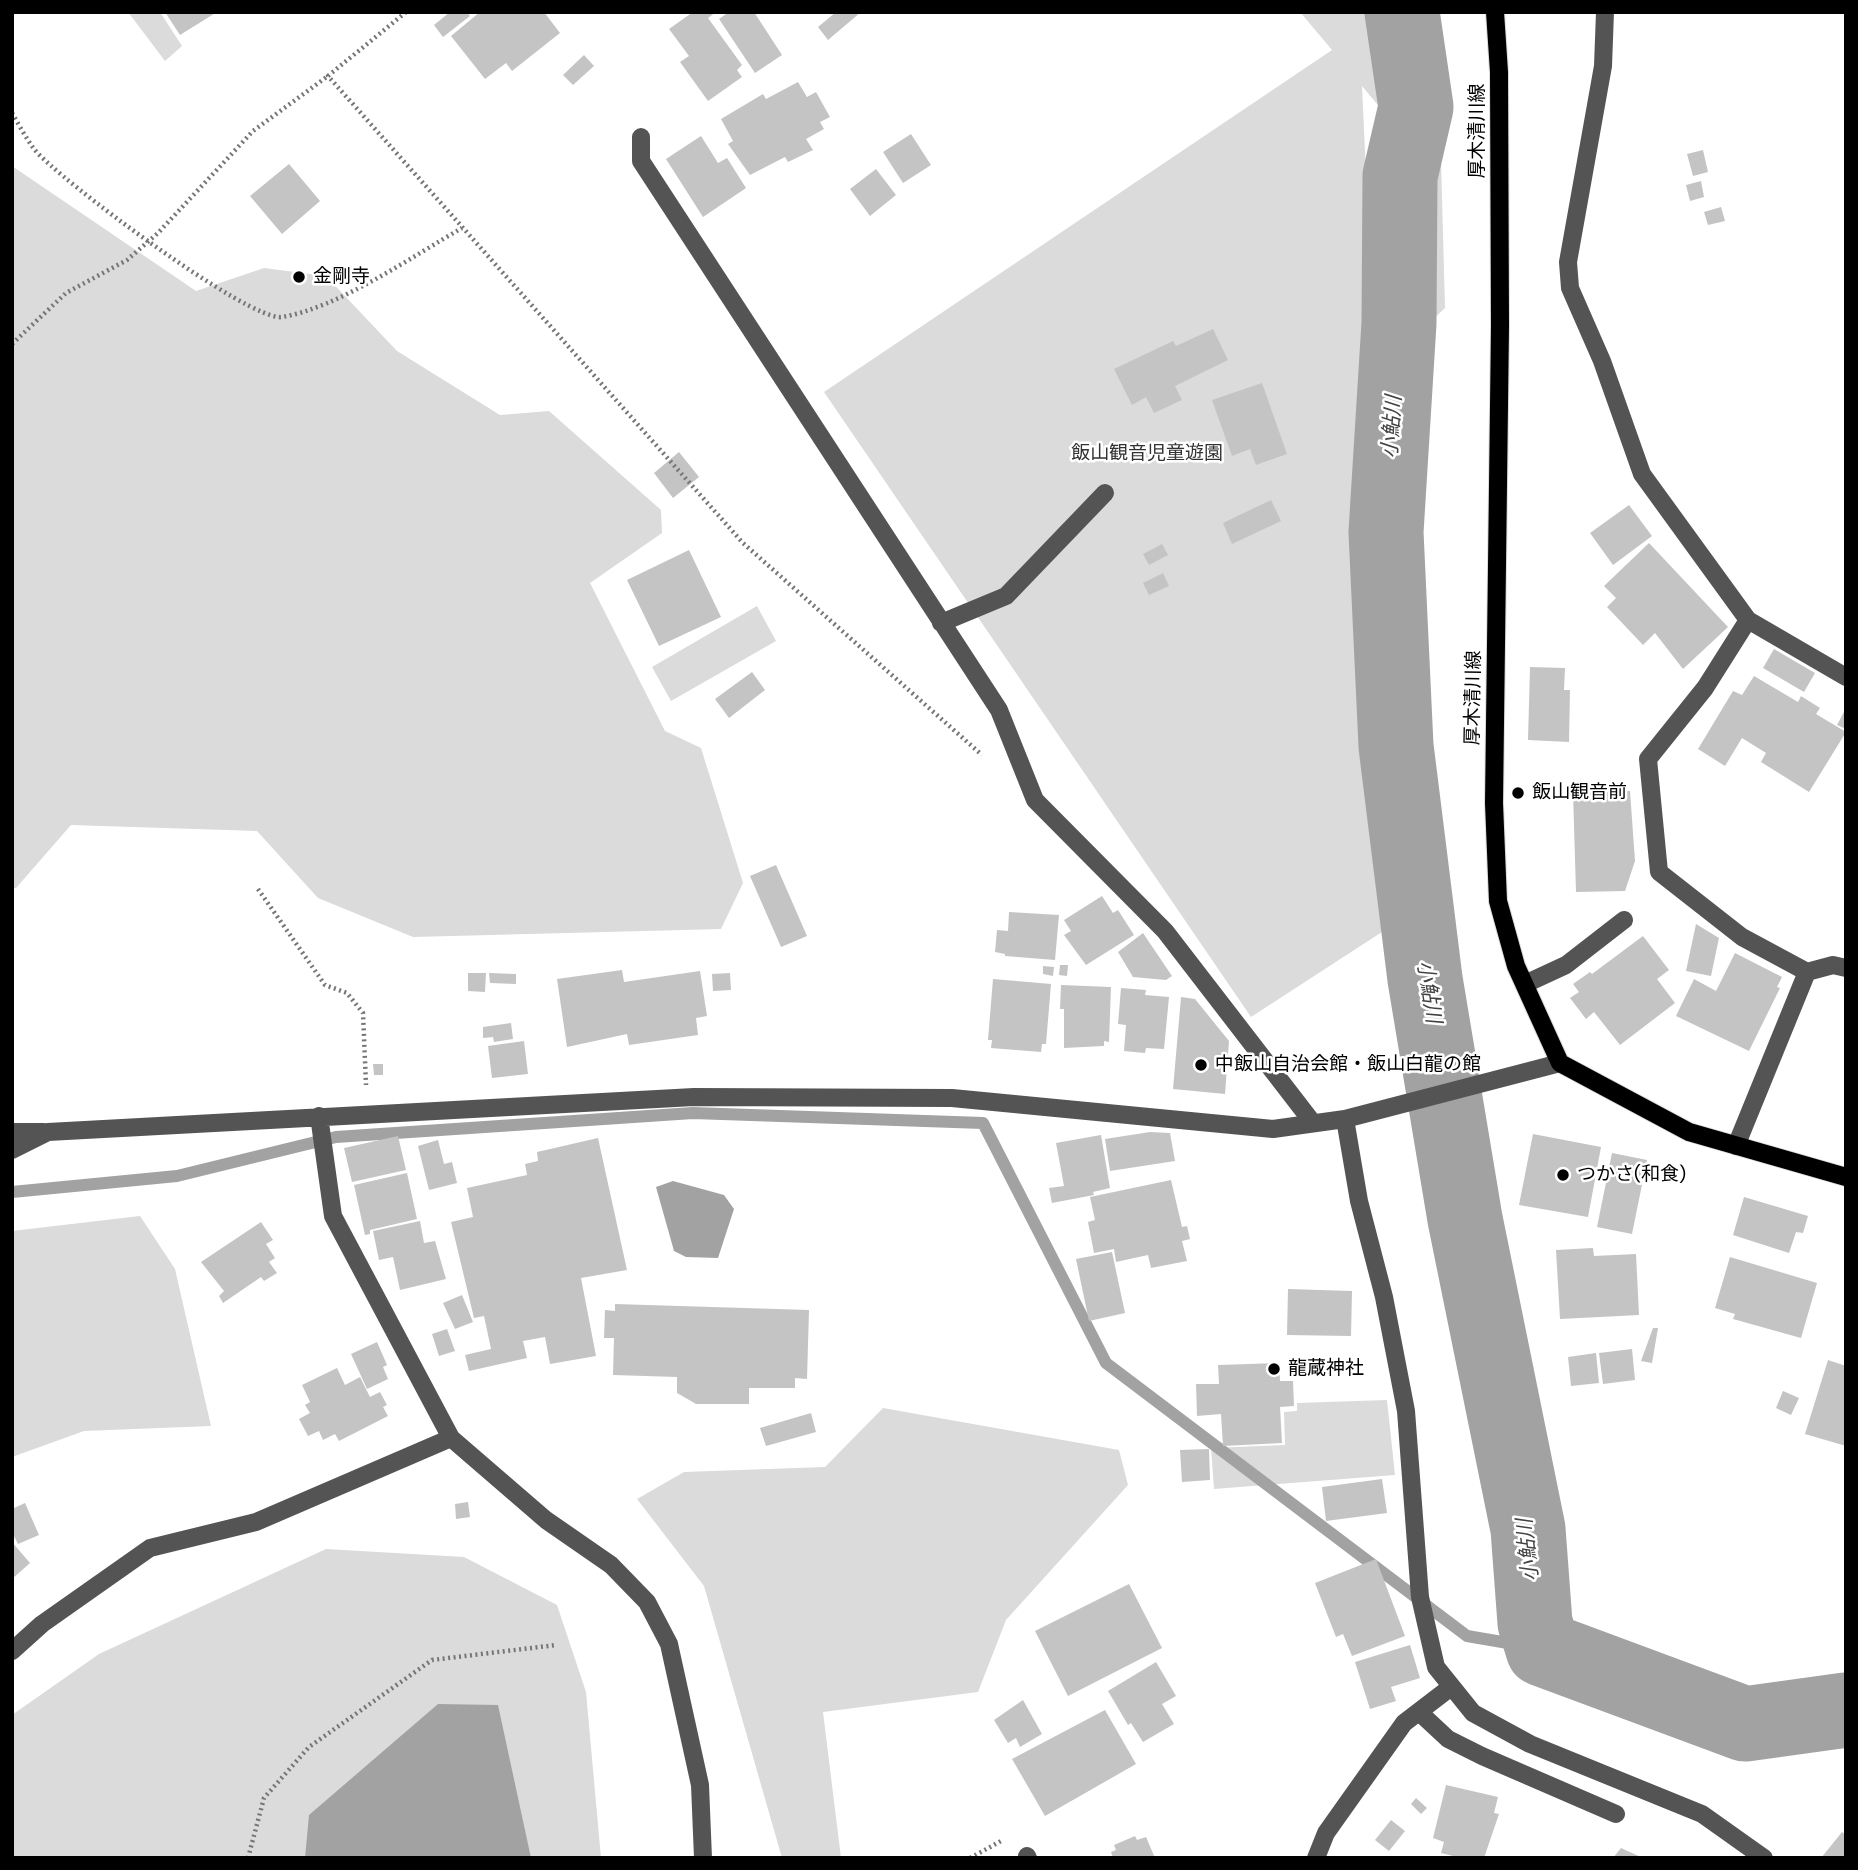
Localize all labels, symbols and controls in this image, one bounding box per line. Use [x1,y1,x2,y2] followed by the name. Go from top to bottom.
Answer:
[1467,84,1489,178] street label: 厚木清川線
[313,266,370,288] place label: 金剛寺
[291,269,307,285] marker: 金剛寺
[1378,395,1408,459] water label: 小鮎川
[1071,443,1223,465] park label: 飯山観音児童遊園
[1462,650,1486,746] street label: 厚木清川線
[1532,782,1627,804] place label: 飯山観音前
[1510,785,1526,801] marker: 飯山観音前
[1411,959,1445,1025] water label: 小鮎川
[1215,1054,1481,1076] place label: 中飯山自治会館・飯山白龍の館
[1193,1057,1209,1073] marker: 中飯山自治会館・飯山白龍の館
[1577,1164,1686,1186] place label: つかさ(和食)
[1555,1167,1571,1183] marker: つかさ(和食)
[1288,1358,1364,1380] place label: 龍蔵神社
[1266,1361,1282,1377] marker: 龍蔵神社
[1513,1517,1545,1583] water label: 小鮎川

